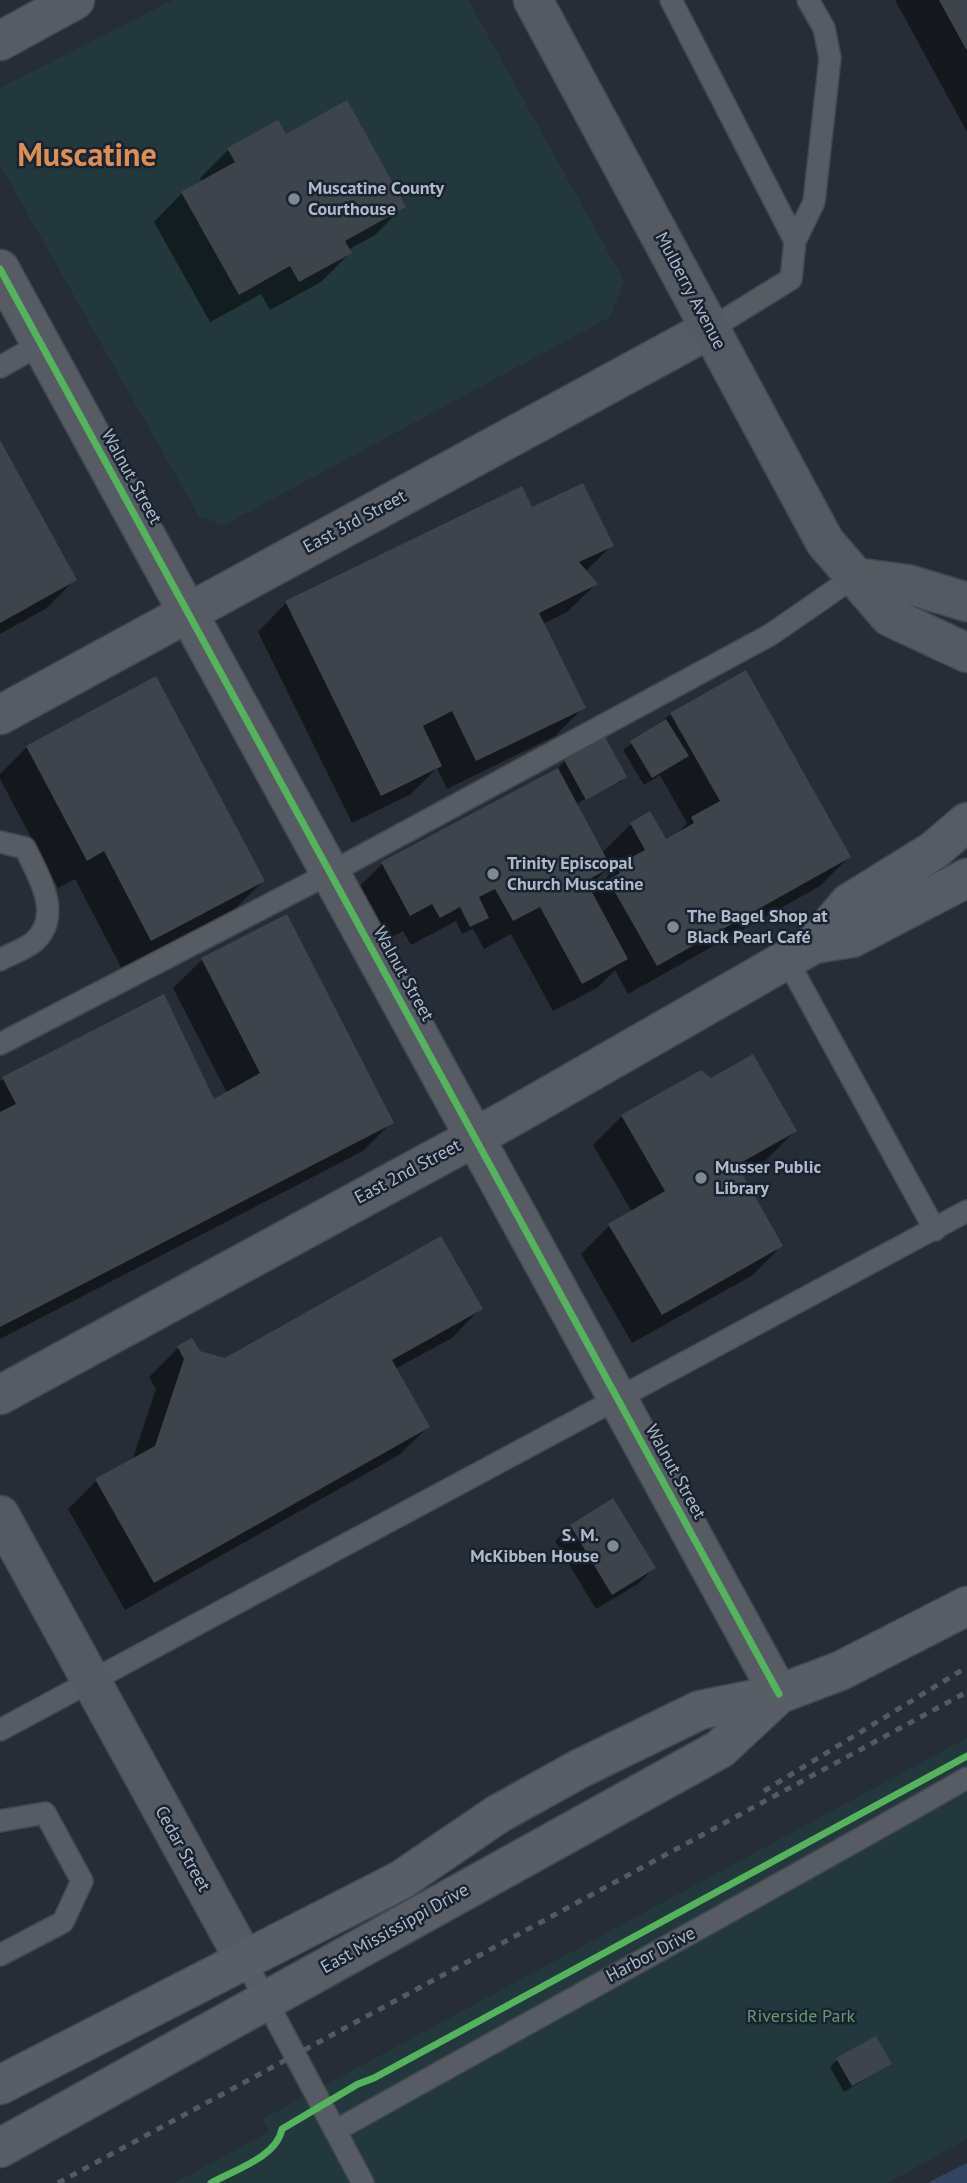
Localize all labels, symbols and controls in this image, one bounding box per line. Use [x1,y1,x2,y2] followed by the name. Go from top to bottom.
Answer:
[17,138,157,176] district label: Muscatine
[308,178,444,220] place label: Muscatine County Courthouse
[286,191,302,207] marker: Muscatine County Courthouse
[650,229,730,353] street label: Mulberry Avenue
[96,426,166,528] street label: Walnut Street
[300,486,410,558] street label: East 3rd Street
[507,853,644,896] place label: Trinity Episcopal Church Muscatine
[485,866,501,882] marker: Trinity Episcopal Church Muscatine
[687,906,827,948] place label: The Bagel Shop at Black Pearl Café
[665,919,681,935] marker: The Bagel Shop at Black Pearl Café
[368,923,438,1025] street label: Walnut Street
[351,1135,465,1209] street label: East 2nd Street
[715,1157,821,1200] place label: Musser Public Library
[693,1170,709,1186] marker: Musser Public Library
[640,1421,710,1523] street label: Walnut Street
[470,1525,599,1568] place label: S. M. McKibben House
[605,1538,621,1554] marker: S. M. McKibben House
[150,1803,214,1895] street label: Cedar Street
[317,1879,473,1979] street label: East Mississippi Drive
[603,1923,699,1987] street label: Harbor Drive
[747,2006,855,2028] park label: Riverside Park

